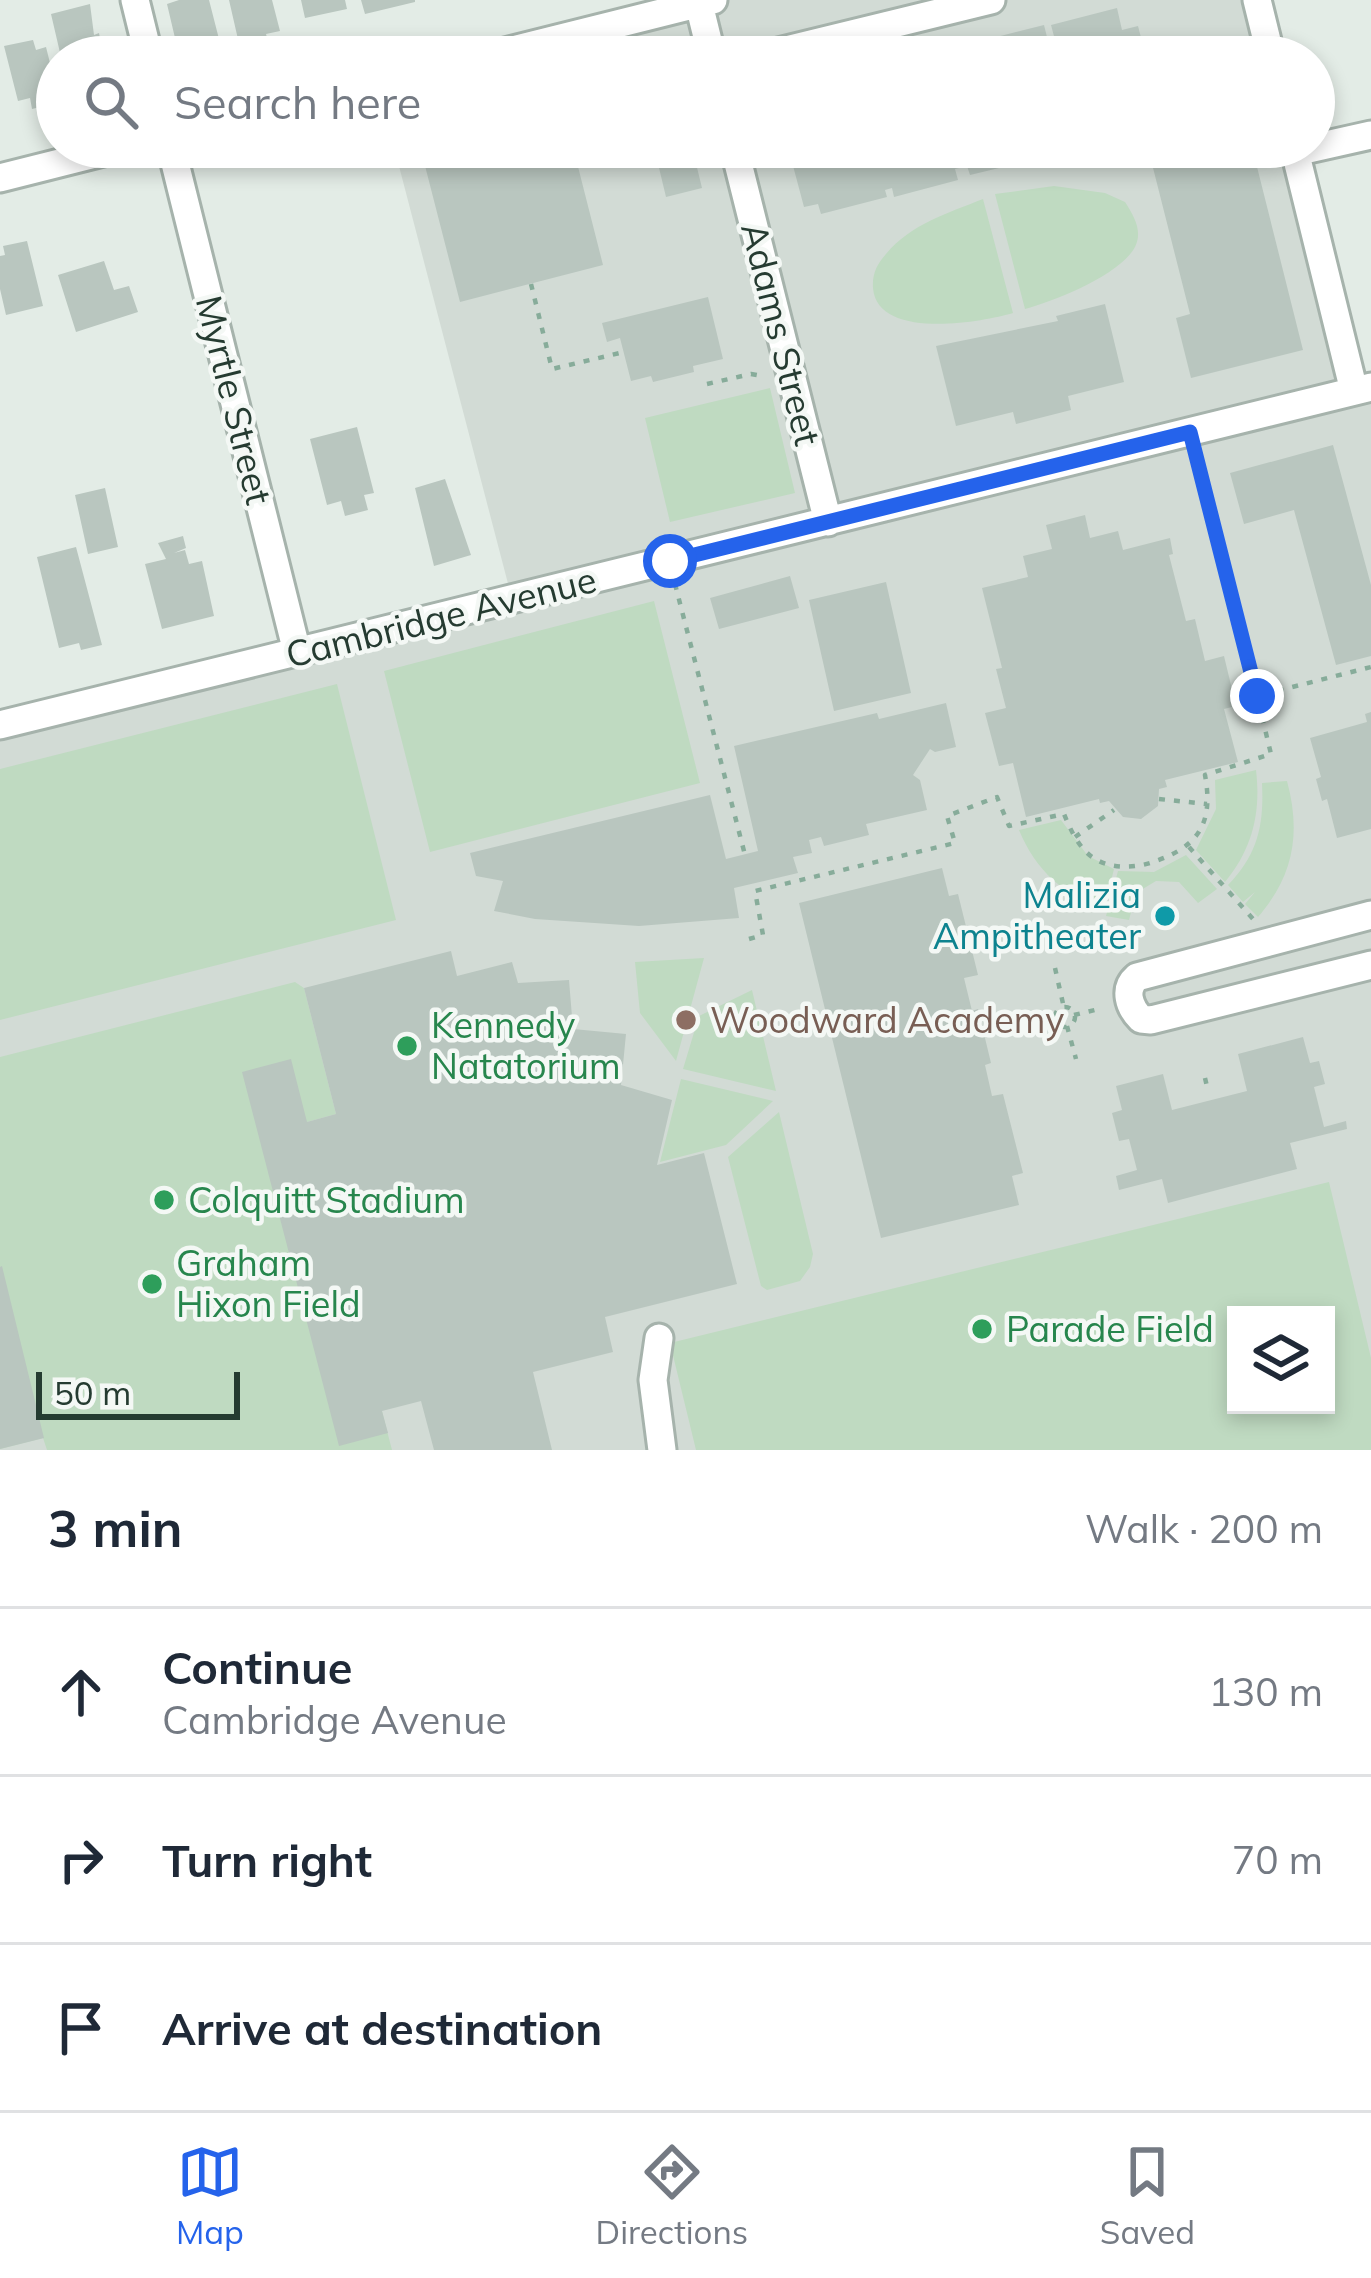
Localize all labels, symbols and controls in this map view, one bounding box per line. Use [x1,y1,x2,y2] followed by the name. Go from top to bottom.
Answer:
[36,36,1335,168] search box
[78,69,144,135] icon: search
[174,74,421,130] text: Search here
[732,218,831,450] street label: Adams Street
[187,291,282,509] street label: Myrtle Street
[643,534,697,588] route start
[281,556,601,677] street label: Cambridge Avenue
[1230,669,1284,723] route end
[933,872,1141,958] place label: Malizia Ampitheater
[1152,903,1178,929] marker: Malizia Ampitheater
[710,997,1064,1042] place label: Woodward Academy
[431,1002,621,1088] place label: Kennedy Natatorium
[673,1007,699,1033] marker: Woodward Academy
[394,1033,420,1059] marker: Kennedy Natatorium
[188,1177,465,1222] place label: Colquitt Stadium
[151,1187,177,1213] marker: Colquitt Stadium
[176,1240,361,1326] place label: Graham Hixon Field
[139,1271,165,1297] marker: Graham Hixon Field
[1006,1306,1214,1351] place label: Parade Field
[1227,1306,1335,1414] map controls
[1227,1306,1335,1414] button: layers
[969,1316,995,1342] marker: Parade Field
[36,1366,240,1419] scale bar
[54,1372,131,1413] text: 50 m
[48,1496,183,1560] text: 3 min
[1085,1504,1323,1553] text: Walk · 200 m
[162,1639,352,1695] text: Continue
[48,1659,114,1725] icon: ahead
[1208,1667,1323,1716] text: 130 m
[162,1695,507,1744] text: Cambridge Avenue
[48,1827,114,1893] icon: right
[162,1832,372,1888] text: Turn right
[1232,1835,1323,1884] text: 70 m
[48,1995,114,2061] icon: arrive
[162,2000,602,2056] text: Arrive at destination
[176,2139,244,2252] tab: Map
[596,2139,748,2252] tab: Directions
[1100,2139,1195,2252] tab: Saved

